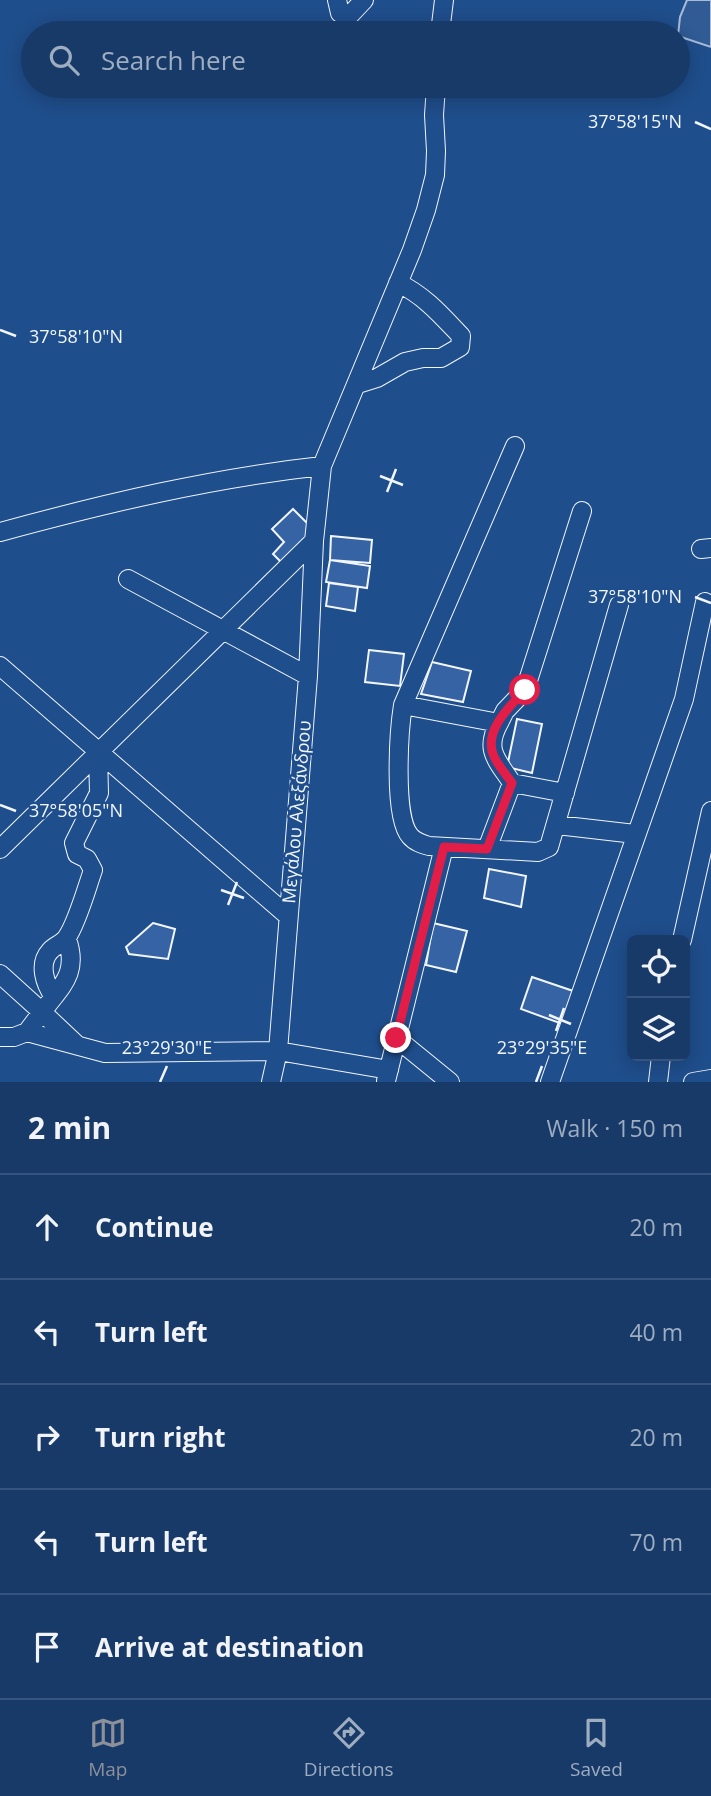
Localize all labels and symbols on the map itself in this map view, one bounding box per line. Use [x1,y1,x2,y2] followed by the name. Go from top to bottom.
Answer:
[588,109,682,133] text: 37°58'15"N
[29,324,123,348] text: 37°58'10"N
[588,584,682,608] text: 37°58'10"N
[509,674,540,705] route start
[276,720,316,904] street label: Μεγάλου Αλεξάνδρου
[29,798,123,822] text: 37°58'05"N
[380,1022,411,1053] route end
[122,1035,212,1059] text: 23°29'30"E
[497,1035,587,1059] text: 23°29'35"E

